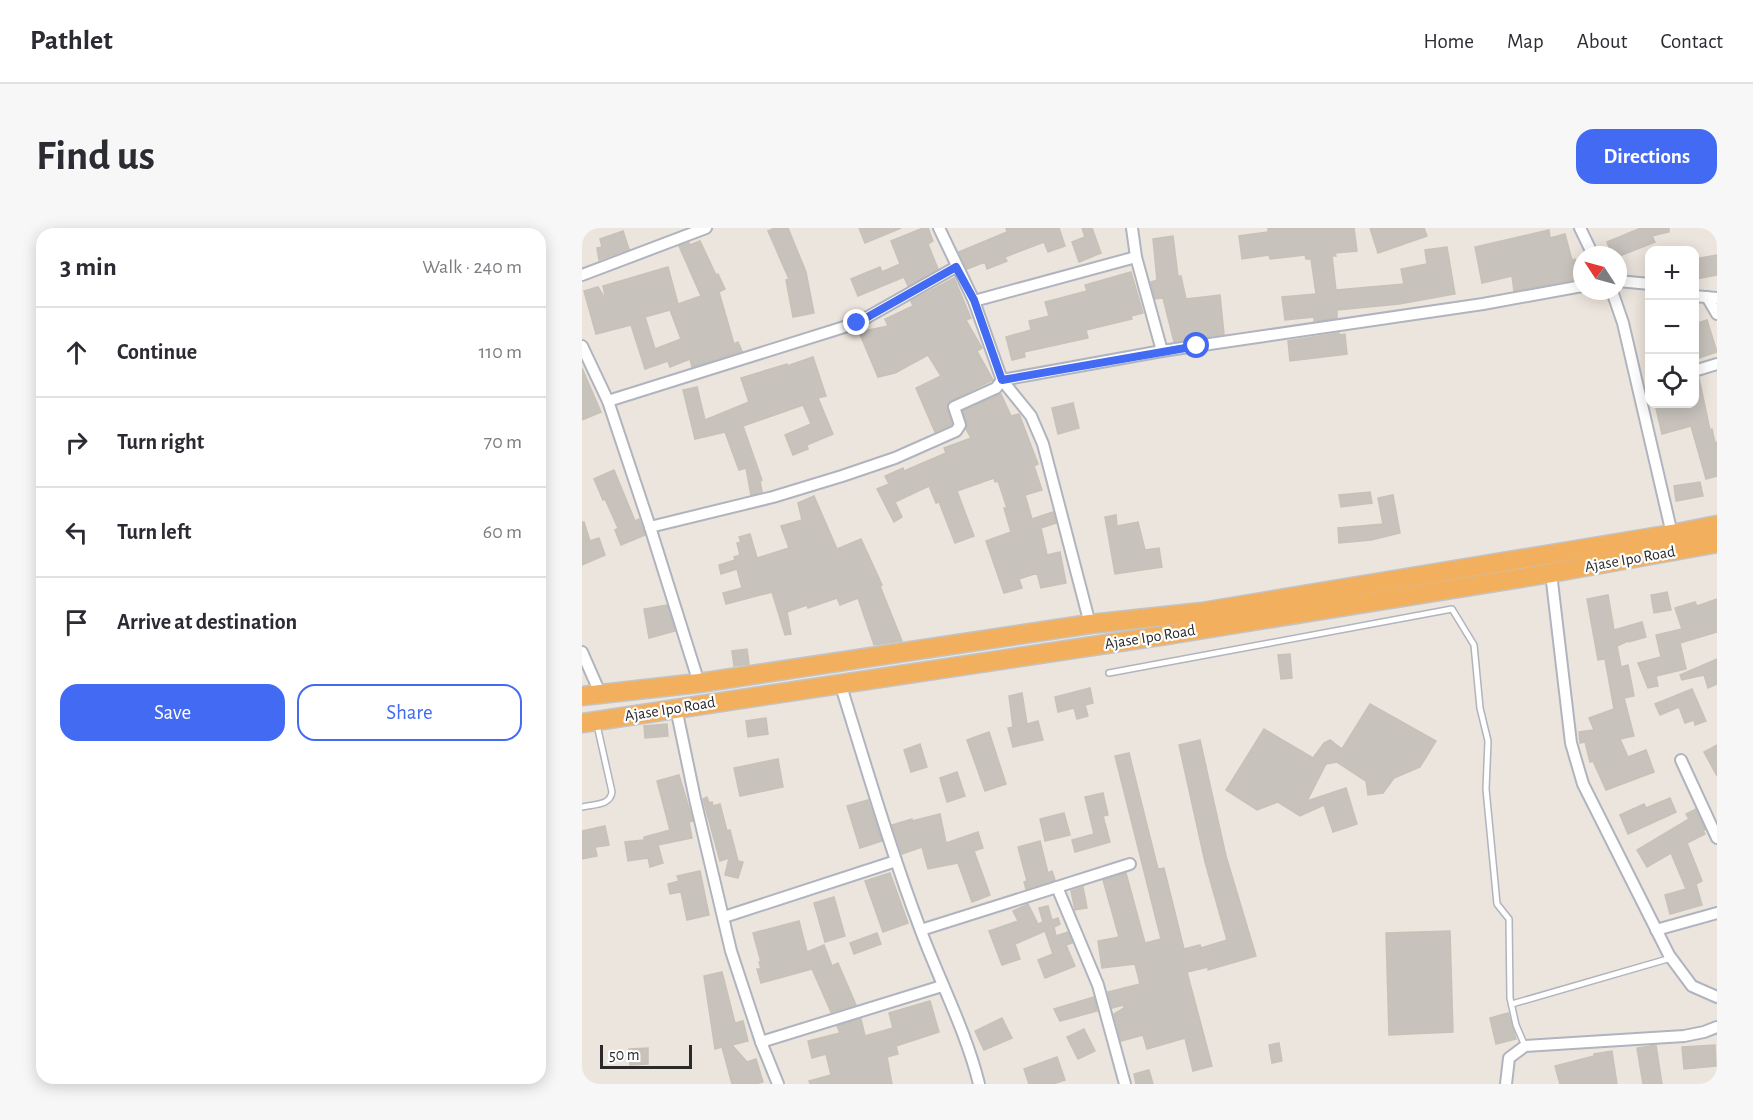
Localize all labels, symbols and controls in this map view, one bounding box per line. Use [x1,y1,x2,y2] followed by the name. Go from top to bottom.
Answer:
[30,27,113,55] text: Pathlet
[1423,31,1474,52] text: Home
[1507,31,1544,52] text: Map
[1577,31,1627,52] text: About
[1660,31,1723,52] text: Contact
[1576,129,1717,184] button: Directions
[36,135,155,177] text: Find us
[1573,246,1627,300] north arrow
[1645,246,1699,408] map controls
[1645,246,1699,300] button: +
[60,254,117,280] text: 3 min
[422,257,522,277] text: Walk · 240 m
[1645,300,1699,354] button: −
[843,309,869,335] route end
[1183,332,1209,358] route start
[60,336,93,369] icon: ahead
[117,341,197,363] text: Continue
[478,342,522,362] text: 110 m
[1645,354,1699,408] button: locate
[60,426,93,459] icon: right
[117,431,204,453] text: Turn right
[484,432,522,452] text: 70 m
[60,516,93,549] icon: left
[117,521,191,543] text: Turn left
[483,522,522,542] text: 60 m
[1584,543,1677,576] street label: Ajase Ipo Road
[60,606,93,639] icon: arrive
[117,611,297,633] text: Arrive at destination
[1104,622,1197,653] street label: Ajase Ipo Road
[60,684,285,741] button: Save
[297,684,522,741] button: Share
[624,694,717,725] street label: Ajase Ipo Road
[600,1042,692,1070] scale bar
[609,1047,640,1063] text: 50 m

